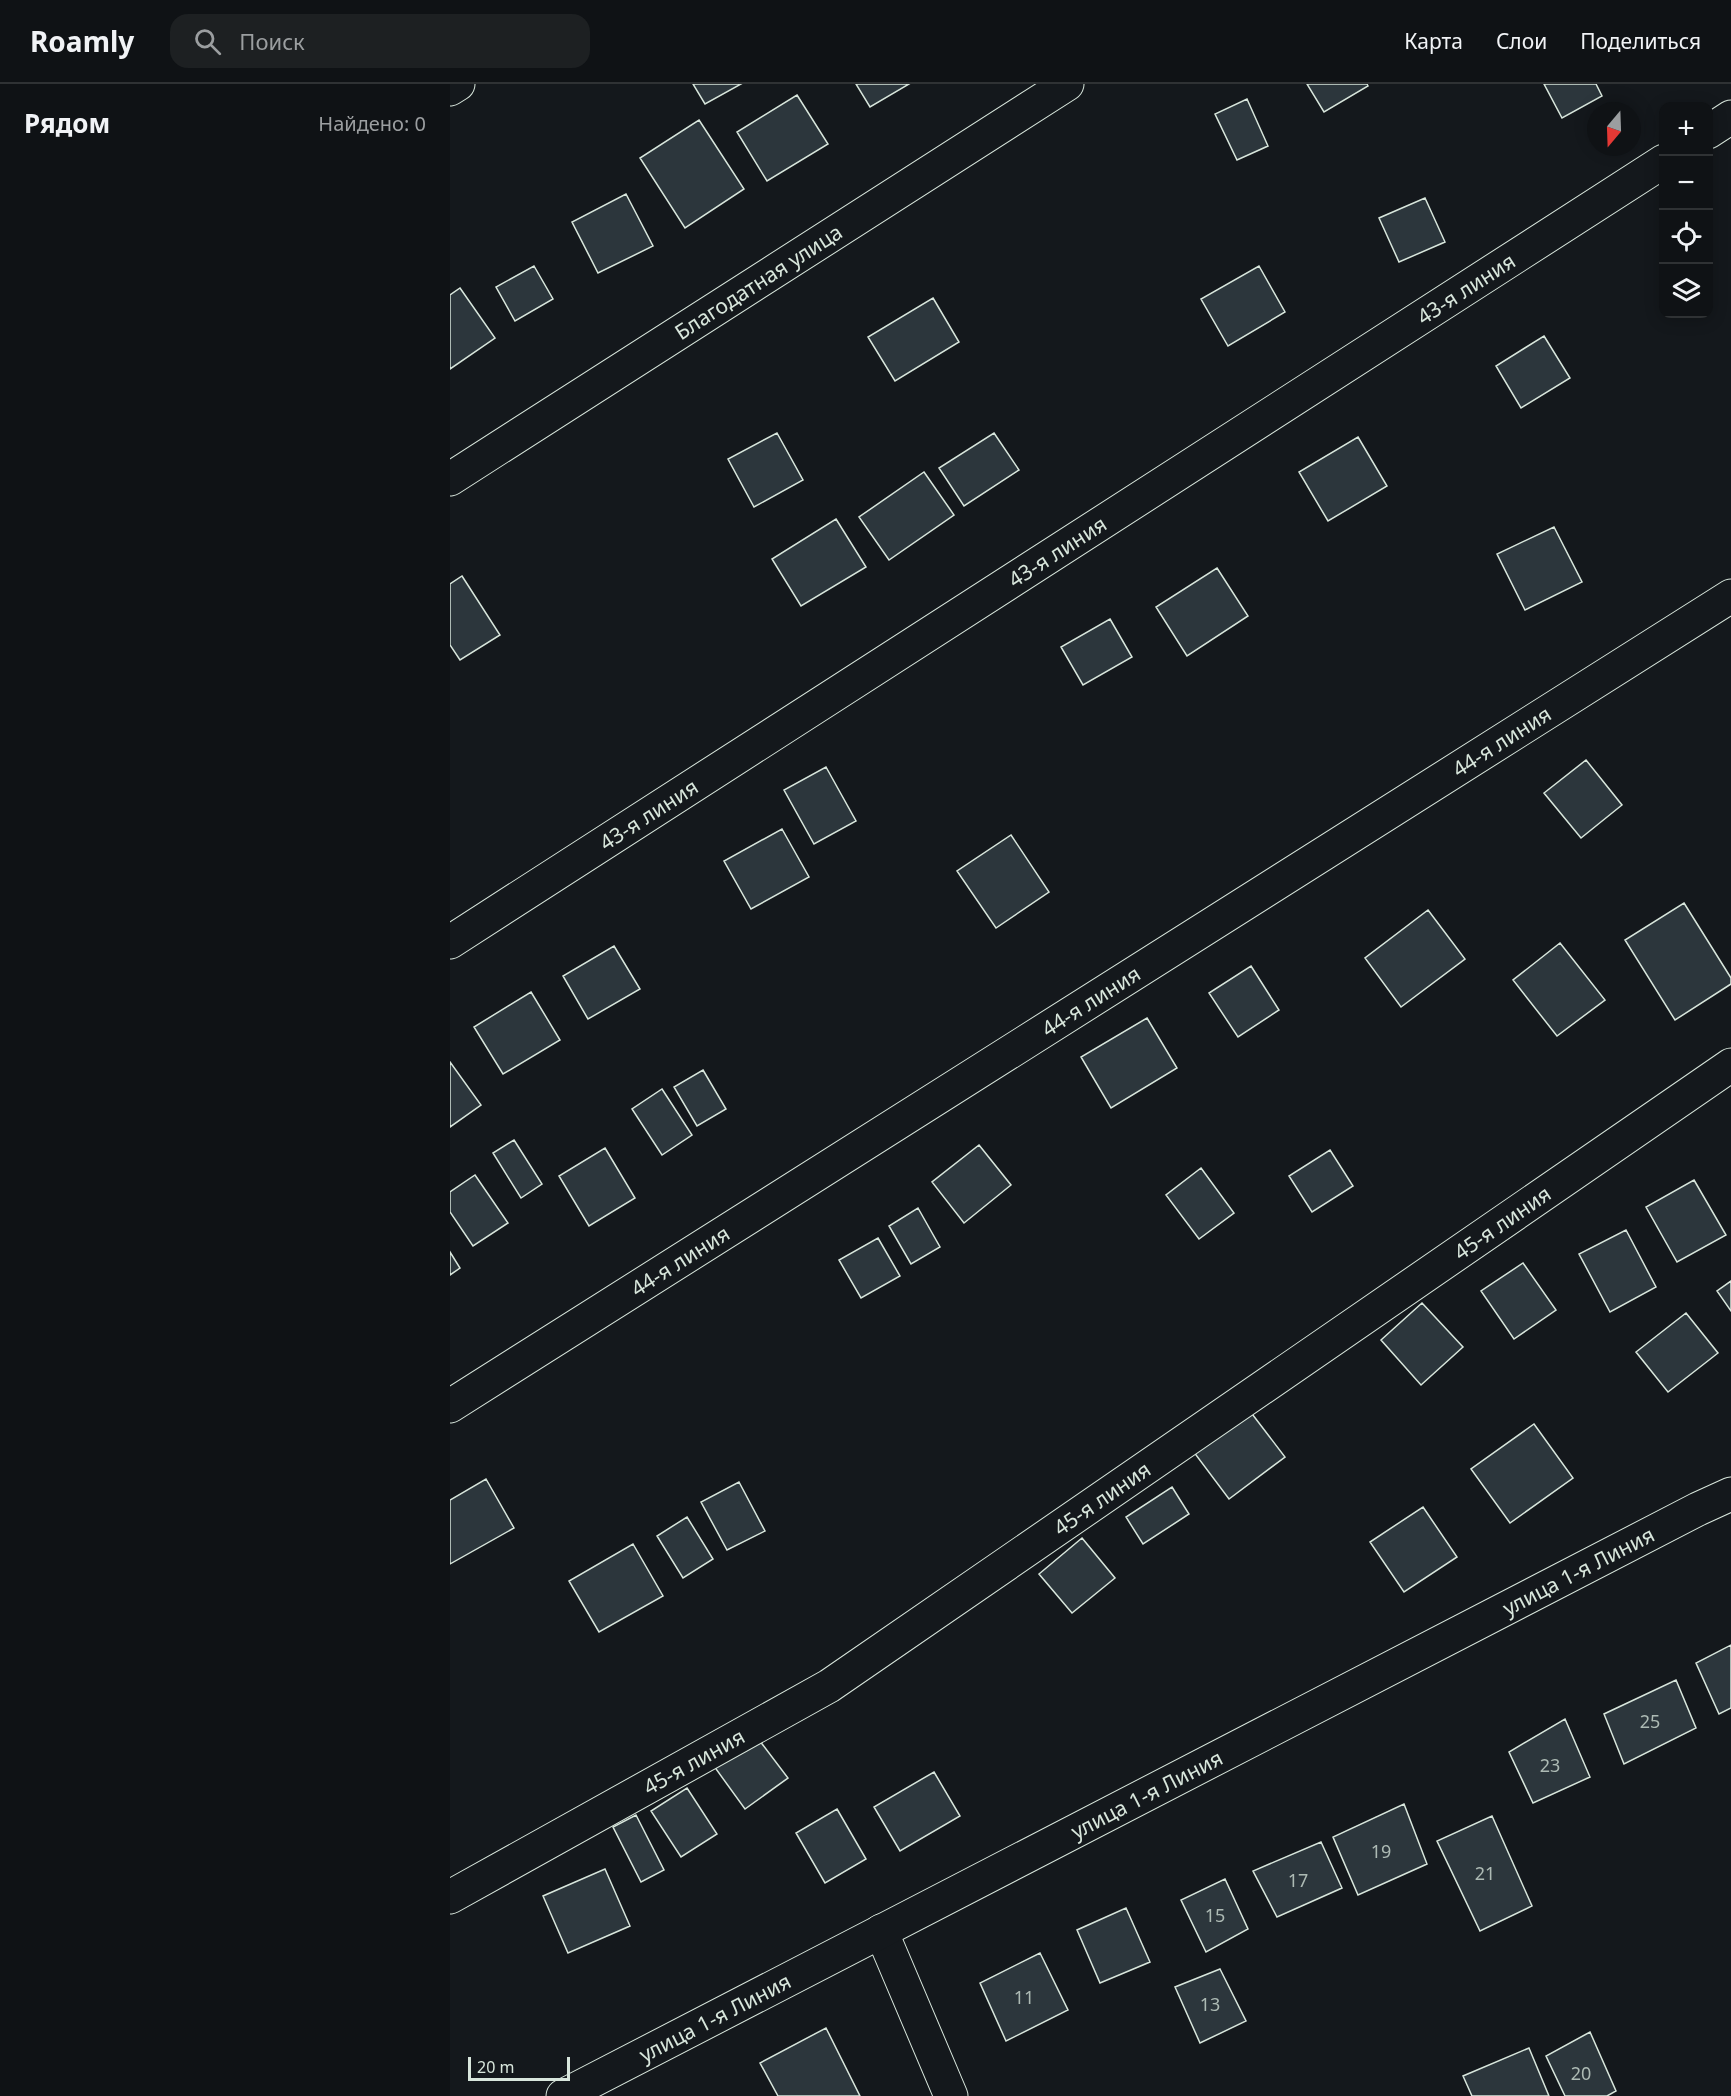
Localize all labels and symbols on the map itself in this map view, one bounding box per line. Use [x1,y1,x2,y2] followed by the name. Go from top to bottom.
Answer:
[1587,102,1641,156] north arrow
[669,218,847,346] street label: Благодатная улица
[1411,246,1521,330] street label: 43-я линия
[1003,509,1112,593] street label: 43-я линия
[1447,699,1556,783] street label: 44-я линия
[594,772,703,856] street label: 43-я линия
[1036,959,1145,1043] street label: 44-я линия
[1448,1179,1556,1266] street label: 45-я линия
[625,1219,735,1302] street label: 44-я линия
[1048,1455,1156,1541] street label: 45-я линия
[1498,1520,1659,1622] street label: улица 1-я Линия
[1640,1709,1660,1733] house number: 25
[638,1722,749,1801] street label: 45-я линия
[1066,1743,1227,1845] street label: улица 1-я Линия
[1540,1753,1560,1777] house number: 23
[1371,1839,1391,1863] house number: 19
[1475,1861,1495,1885] house number: 21
[1288,1868,1308,1892] house number: 17
[1205,1903,1225,1927] house number: 15
[634,1967,796,2068] street label: улица 1-я Линия
[1014,1985,1034,2009] house number: 11
[1200,1992,1220,2016] house number: 13
[468,2054,570,2082] scale bar
[1571,2061,1591,2085] house number: 20

